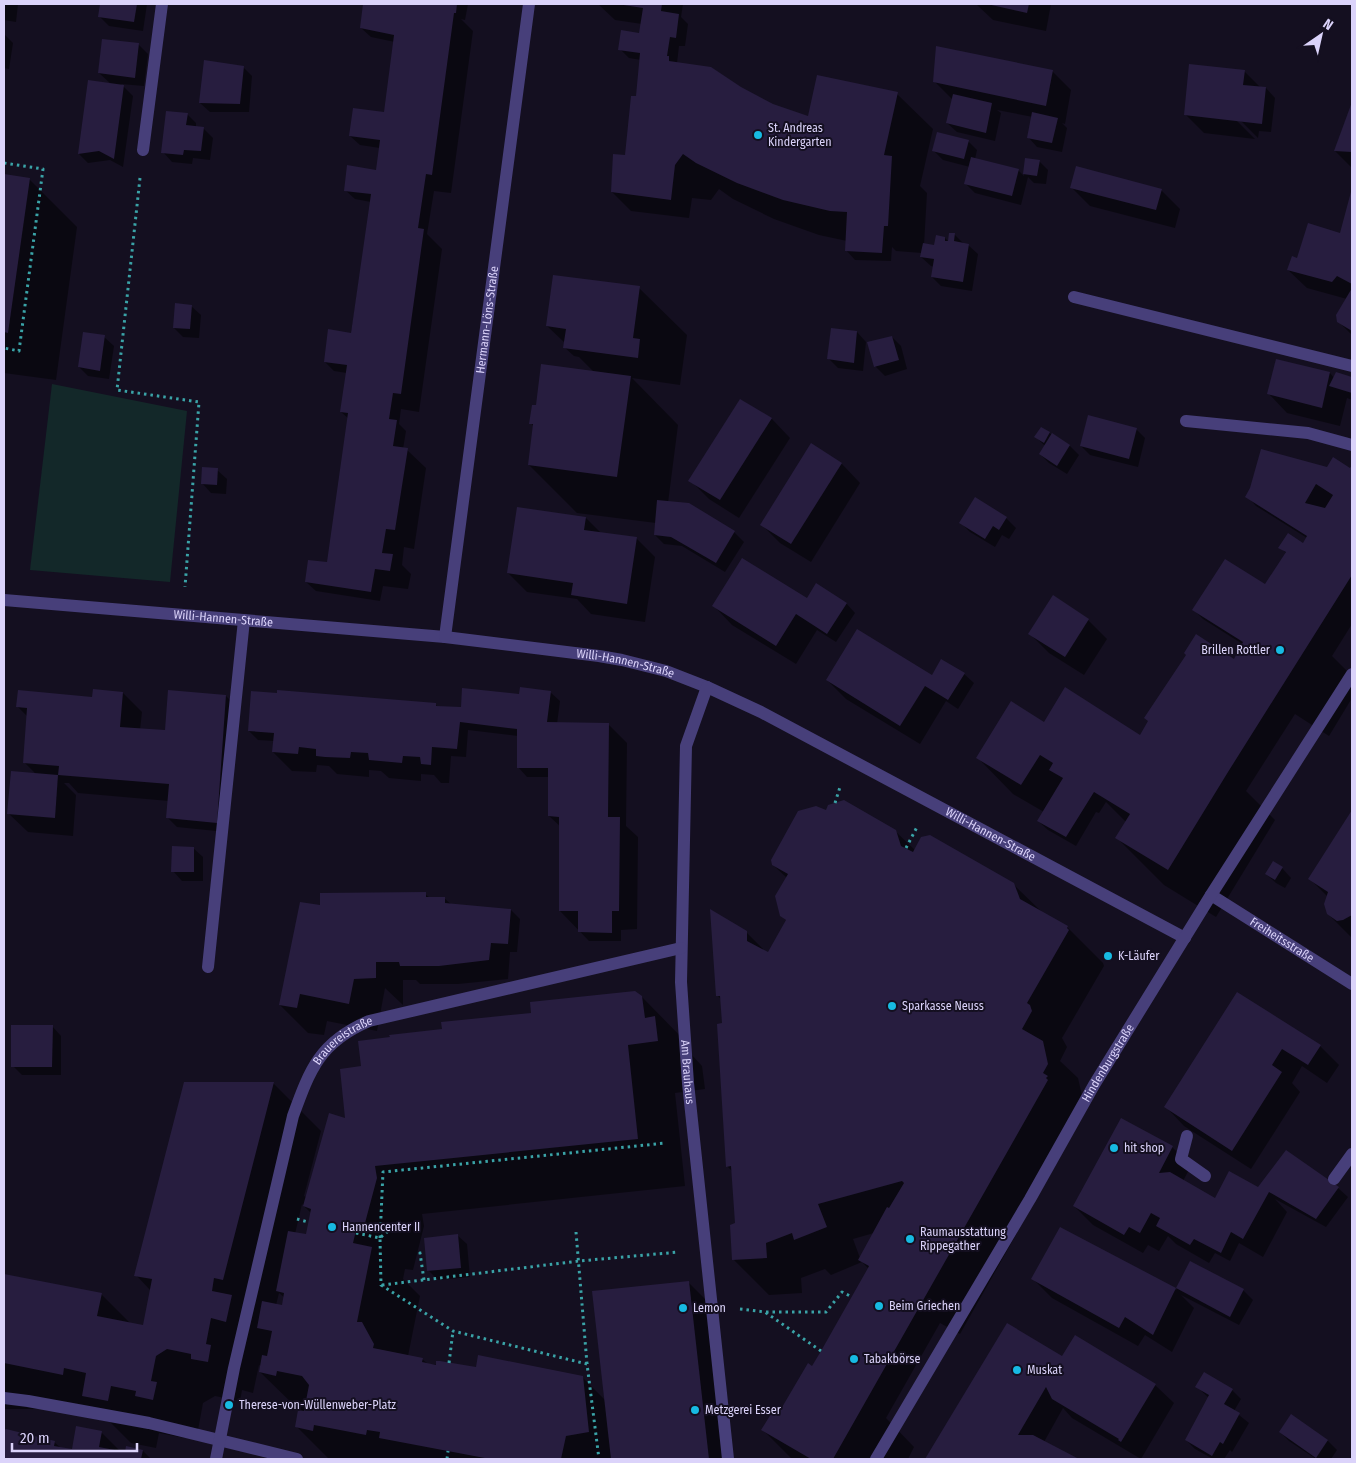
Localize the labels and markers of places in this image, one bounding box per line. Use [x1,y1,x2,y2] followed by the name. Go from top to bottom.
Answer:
[768,121,832,149] place label: St. Andreas Kindergarten
[752,129,764,141] marker: St. Andreas Kindergarten
[1201,643,1271,657] place label: Brillen Rottler
[1274,644,1286,656] marker: Brillen Rottler
[1118,949,1160,963] place label: K-Läufer
[1102,950,1114,962] marker: K-Läufer
[902,999,984,1013] place label: Sparkasse Neuss
[886,1000,898,1012] marker: Sparkasse Neuss
[1124,1141,1164,1155] place label: hit shop
[1108,1142,1120,1154] marker: hit shop
[342,1220,420,1234] place label: Hannencenter II
[326,1221,338,1233] marker: Hannencenter II
[920,1225,1006,1253] place label: Raumausstattung Rippegather
[904,1233,916,1245] marker: Raumausstattung Rippegather
[889,1299,960,1313] place label: Beim Griechen
[873,1300,885,1312] marker: Beim Griechen
[693,1301,726,1315] place label: Lemon
[677,1302,689,1314] marker: Lemon
[864,1352,920,1366] place label: Tabakbörse
[848,1353,860,1365] marker: Tabakbörse
[1027,1363,1062,1377] place label: Muskat
[1011,1364,1023,1376] marker: Muskat
[239,1398,396,1412] place label: Therese-von-Wüllenweber-Platz
[223,1399,235,1411] marker: Therese-von-Wüllenweber-Platz
[705,1403,782,1417] place label: Metzgerei Esser
[689,1404,701,1416] marker: Metzgerei Esser

